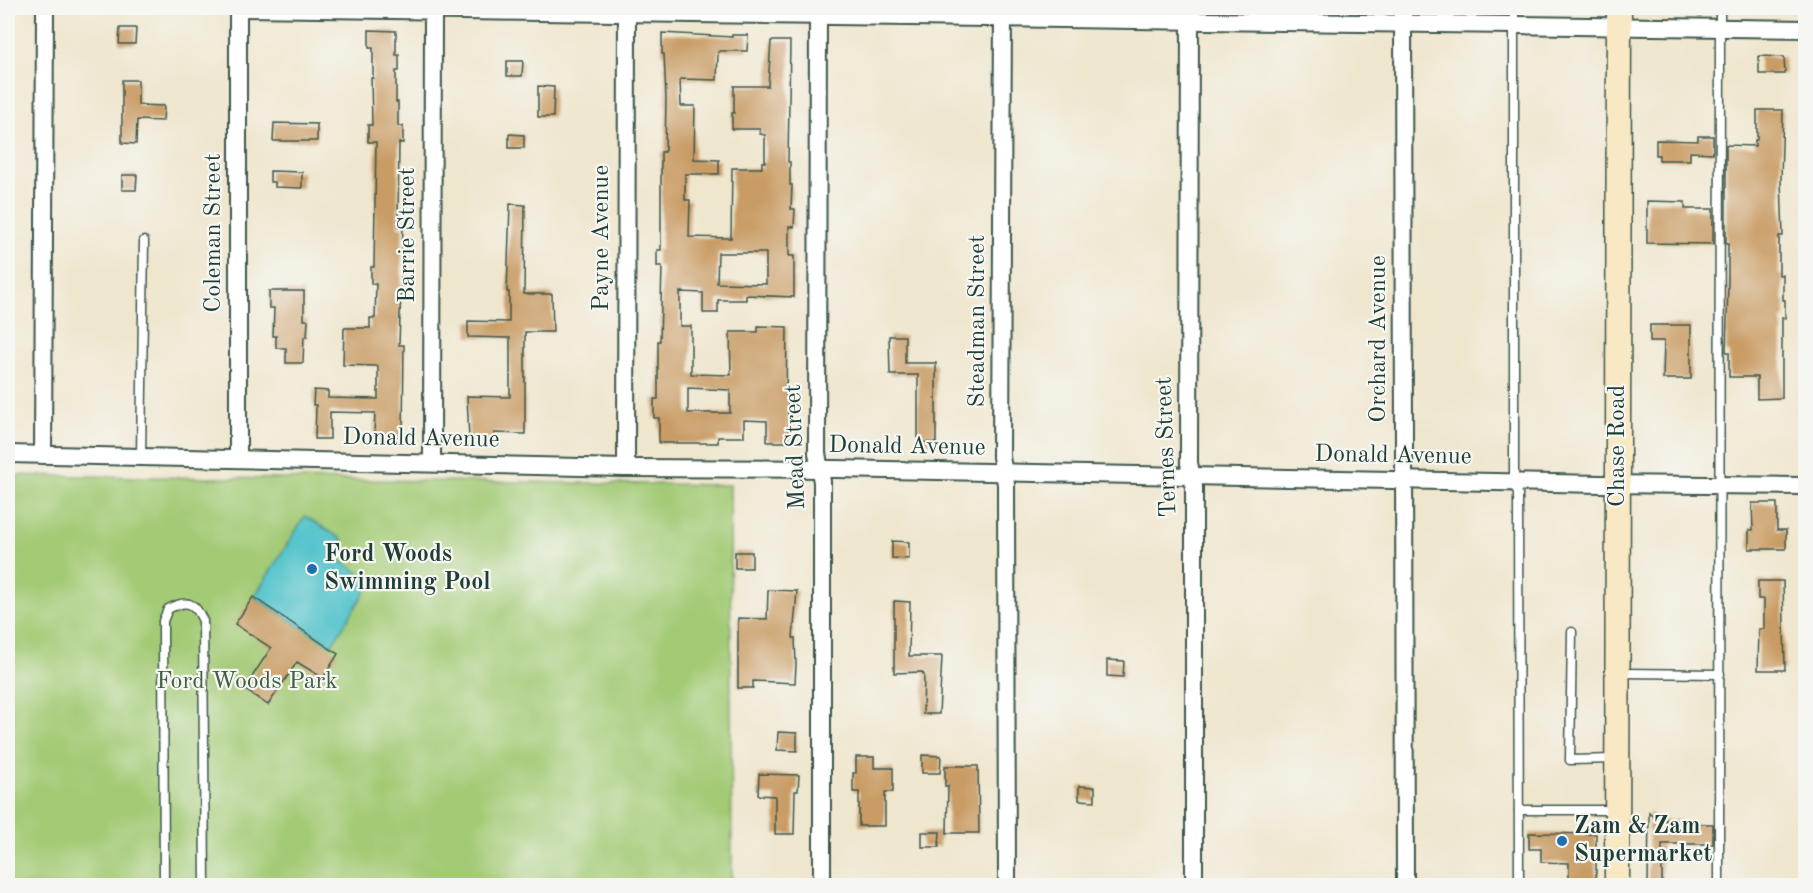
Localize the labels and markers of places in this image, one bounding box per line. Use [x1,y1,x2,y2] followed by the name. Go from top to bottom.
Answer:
[324,543,491,595] place label: Ford Woods Swimming Pool
[305,562,319,576] marker: Ford Woods Swimming Pool
[1574,815,1712,867] place label: Zam & Zam Supermarket
[1555,834,1569,848] marker: Zam & Zam Supermarket

